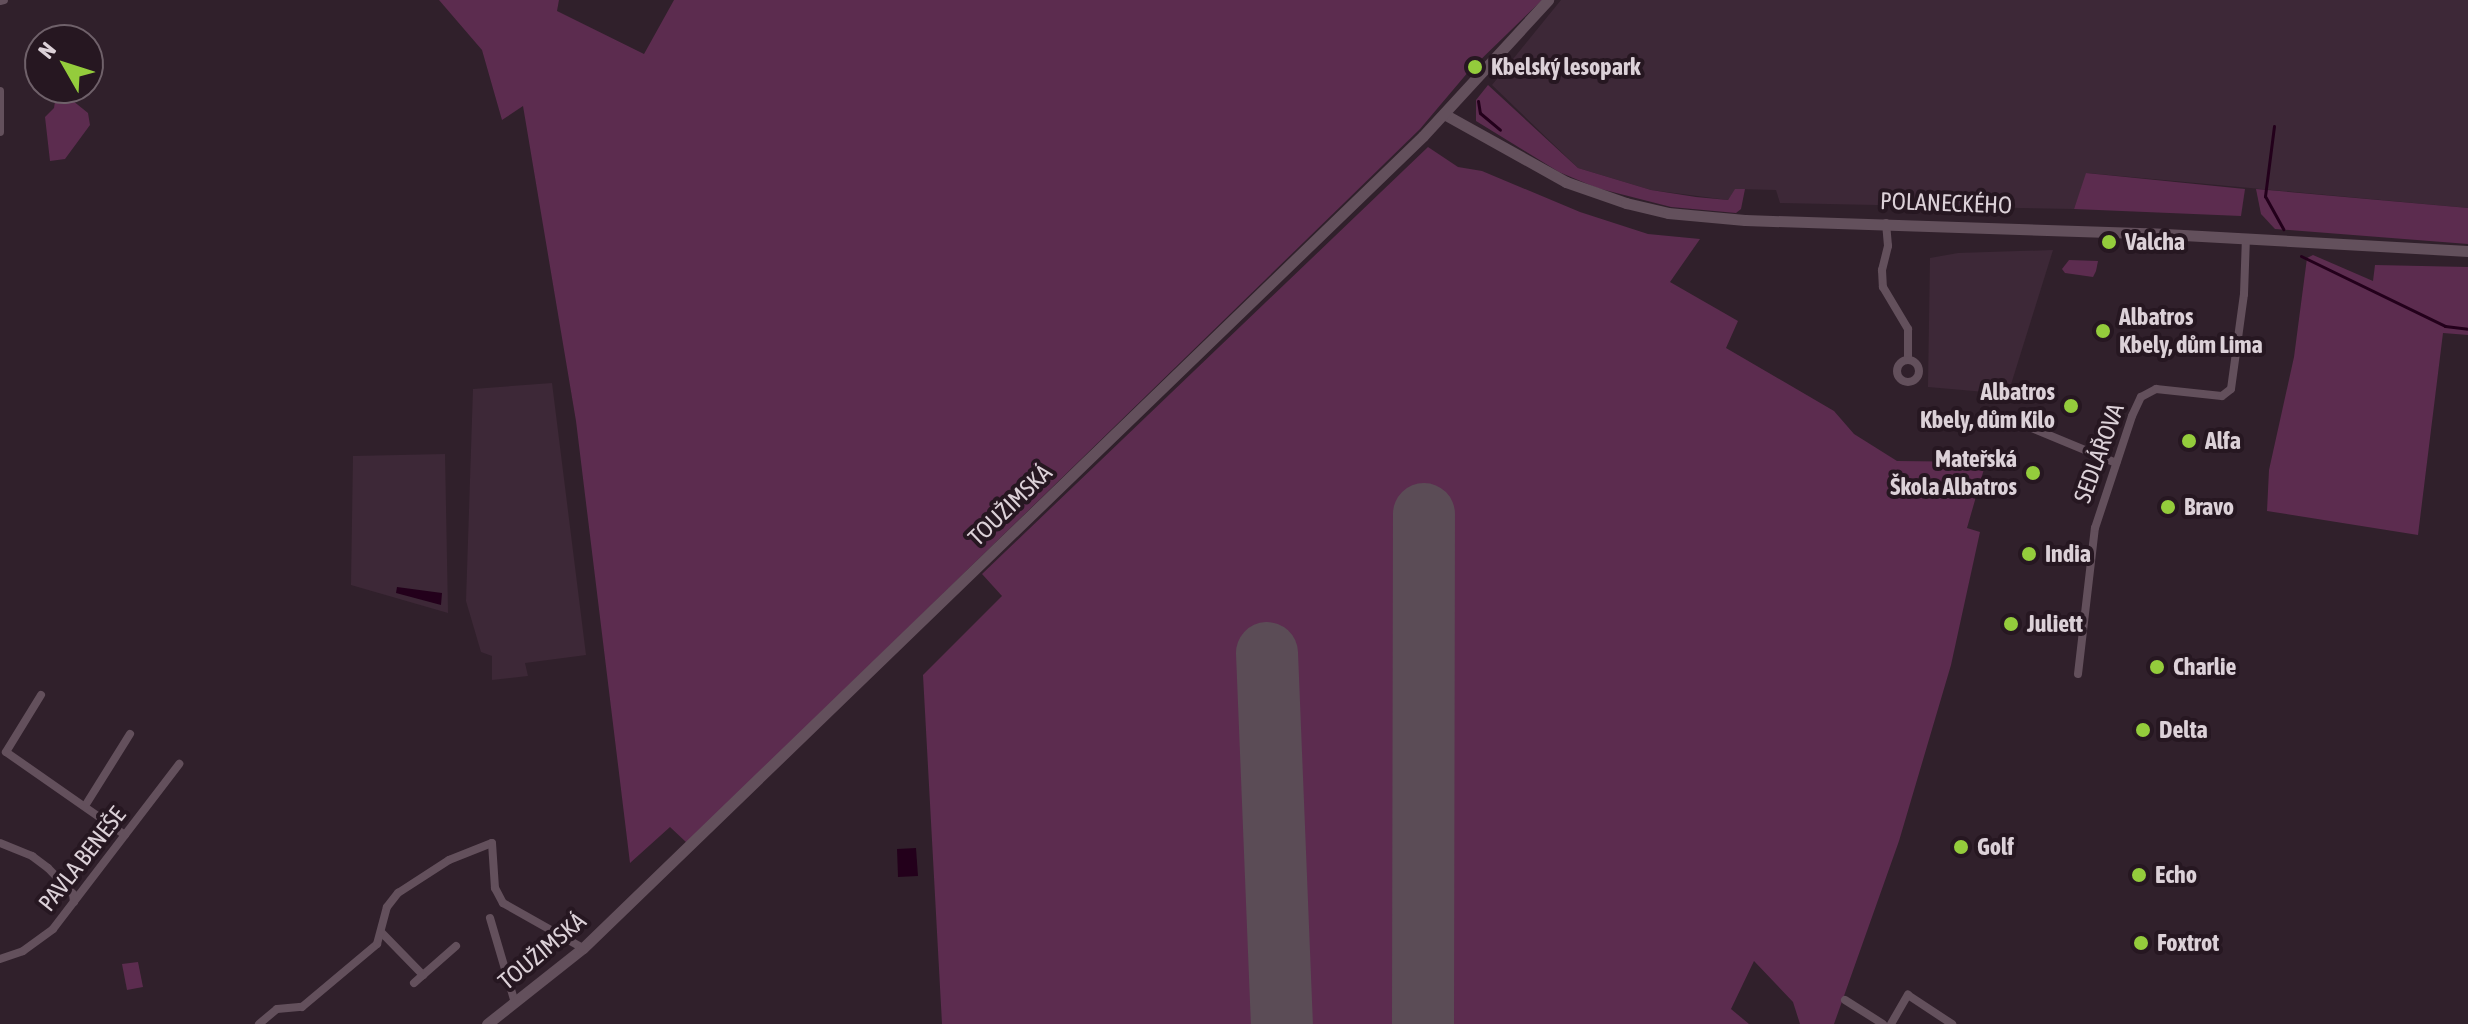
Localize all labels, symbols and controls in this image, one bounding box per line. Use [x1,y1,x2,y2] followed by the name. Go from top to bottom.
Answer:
[24,24,104,104] north arrow
[33,37,61,63] text: N
[1491,53,1641,81] place label: Kbelský lesopark
[1466,58,1484,76] marker: Kbelský lesopark
[1880,186,2012,220] street label: POLANECKÉHO
[2125,228,2185,256] place label: Valcha
[2100,233,2118,251] marker: Valcha
[2119,303,2263,359] place label: Albatros Kbely, dům Lima
[2094,322,2112,340] marker: Albatros Kbely, dům Lima
[1920,378,2055,434] place label: Albatros Kbely, dům Kilo
[2062,397,2080,415] marker: Albatros Kbely, dům Kilo
[2068,400,2130,506] street label: SEDLÁŘOVA
[2205,427,2241,455] place label: Alfa
[2180,432,2198,450] marker: Alfa
[1890,445,2017,501] place label: Mateřská Škola Albatros
[962,458,1058,552] street label: TOUŽIMSKÁ
[2024,464,2042,482] marker: Mateřská Škola Albatros
[2184,493,2234,521] place label: Bravo
[2159,498,2177,516] marker: Bravo
[2045,540,2091,568] place label: India
[2020,545,2038,563] marker: India
[2027,610,2083,638] place label: Juliett
[2002,615,2020,633] marker: Juliett
[2173,653,2236,681] place label: Charlie
[2148,658,2166,676] marker: Charlie
[2159,716,2208,744] place label: Delta
[2134,721,2152,739] marker: Delta
[32,801,132,917] street label: PAVLA BENEŠE
[1977,833,2014,861] place label: Golf
[1952,838,1970,856] marker: Golf
[2155,861,2197,889] place label: Echo
[2130,866,2148,884] marker: Echo
[493,906,591,996] street label: TOUŽIMSKÁ
[2157,929,2219,957] place label: Foxtrot
[2132,934,2150,952] marker: Foxtrot

